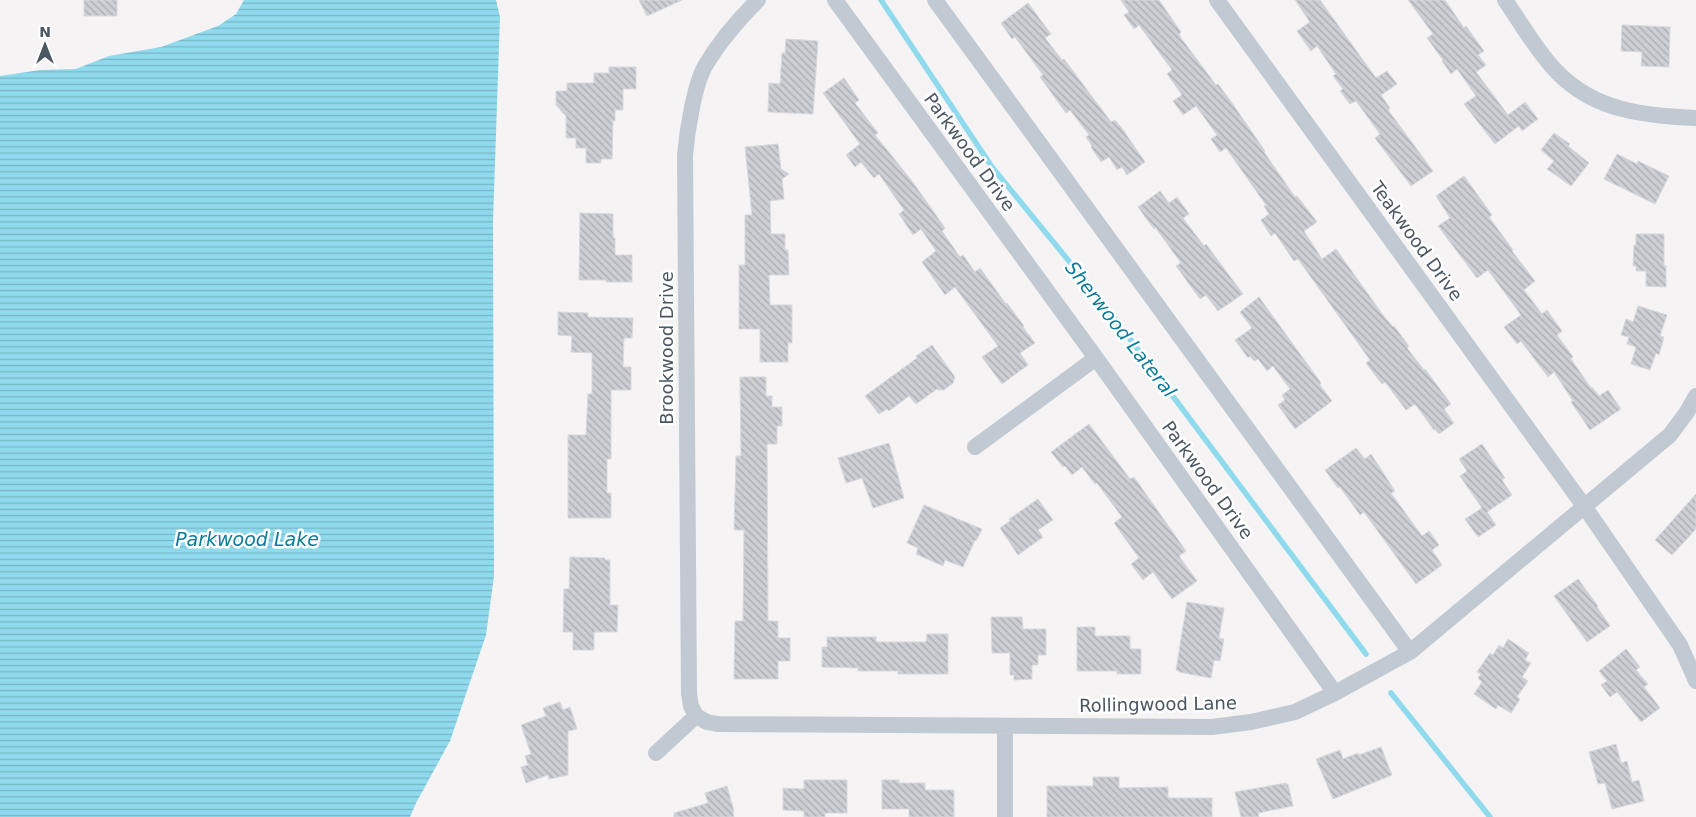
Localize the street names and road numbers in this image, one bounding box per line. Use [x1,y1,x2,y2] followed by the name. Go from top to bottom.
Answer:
[920,89,1020,215] street label: Parkwood Drive
[1366,176,1467,305] street label: Teakwood Drive
[656,271,677,425] street label: Brookwood Drive
[1158,417,1258,543] street label: Parkwood Drive
[1079,692,1237,716] street label: Rollingwood Lane

